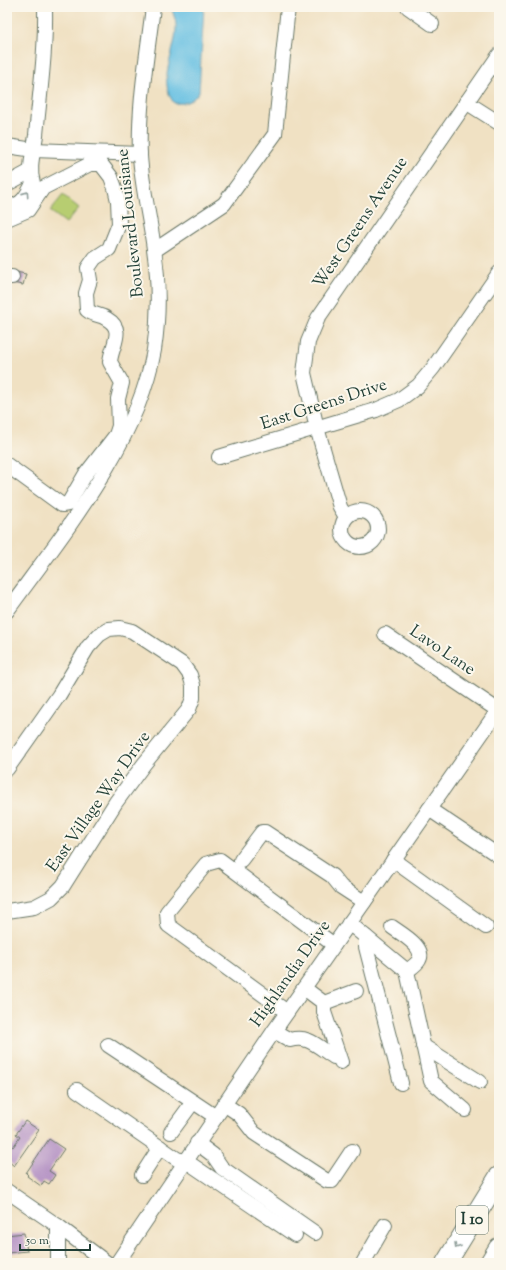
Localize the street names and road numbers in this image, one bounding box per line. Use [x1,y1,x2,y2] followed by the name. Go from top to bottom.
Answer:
[111,147,151,299] street label: Boulevard Louisiane
[308,152,414,294] street label: West Greens Avenue
[258,373,390,437] street label: East Greens Drive
[404,620,480,682] street label: Lavo Lane
[41,727,157,877] street label: East Village Way Drive
[245,916,337,1032] street label: Highlandia Drive
[456,1206,488,1234] road number: I 10

